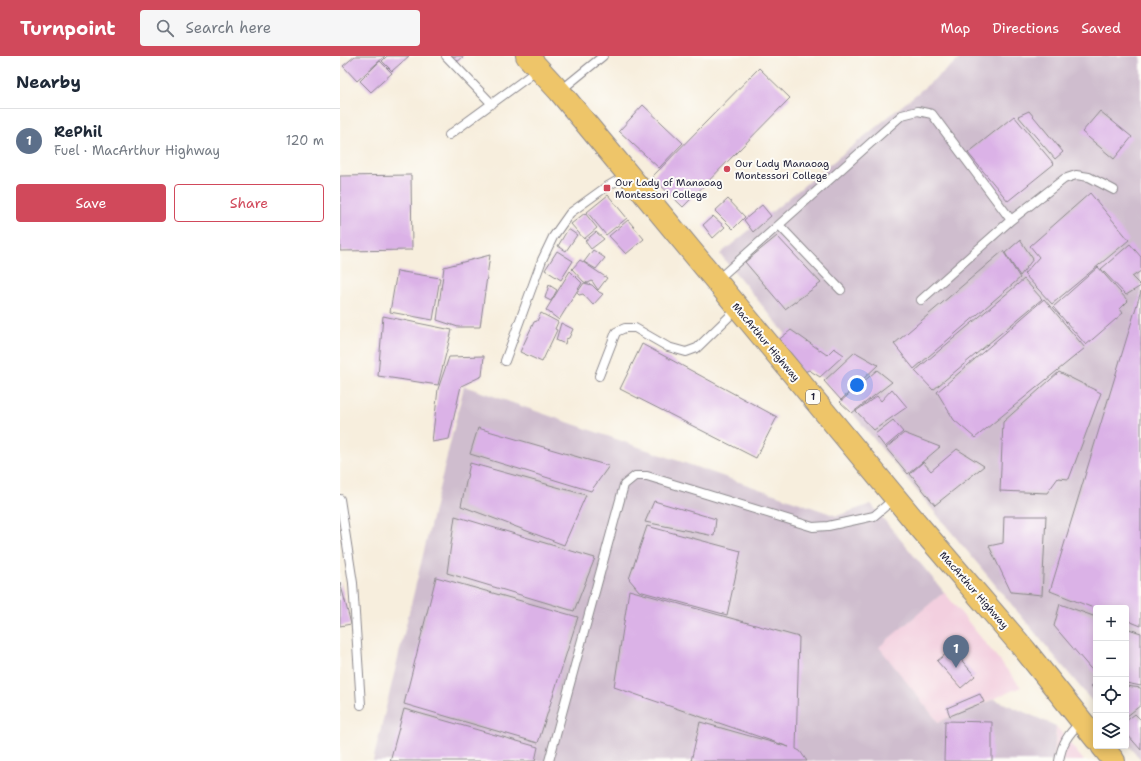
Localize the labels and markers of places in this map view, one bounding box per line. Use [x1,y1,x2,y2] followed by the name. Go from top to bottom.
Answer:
[735,157,829,182] place label: Our Lady Manaoag Montessori College
[722,164,732,174] marker: Our Lady Manaoag Montessori College
[615,176,722,201] place label: Our Lady of Manaoag Montessori College
[602,183,612,193] marker: Our Lady of Manaoag Montessori College
[943,635,969,668] pin: 1

